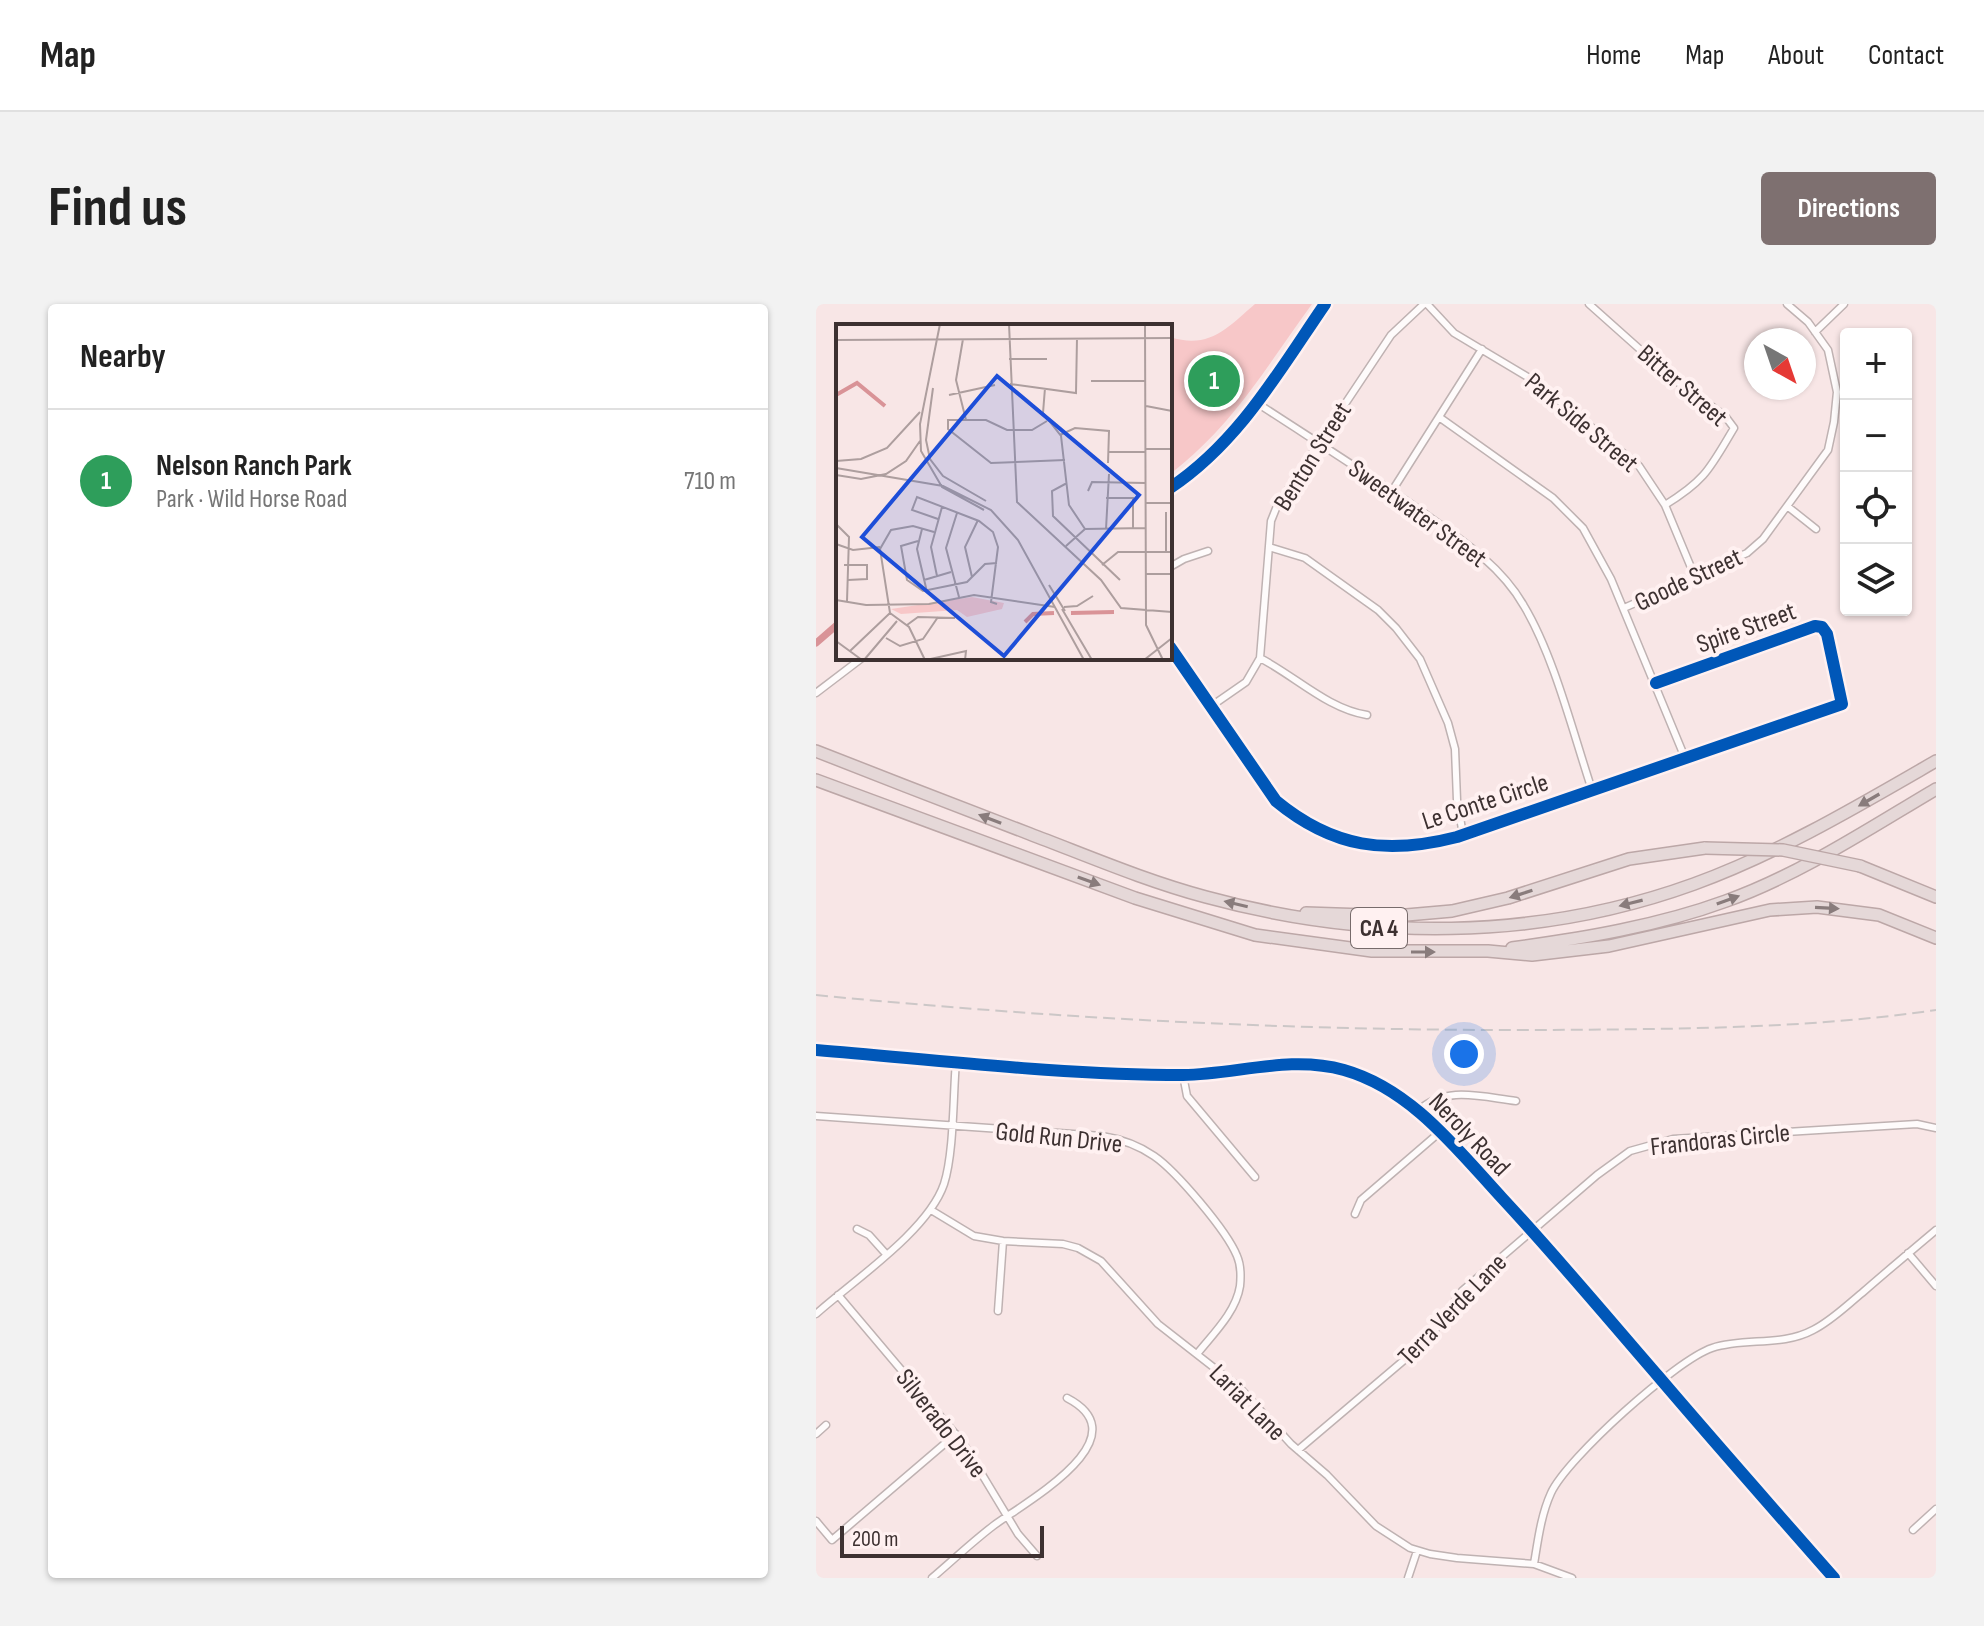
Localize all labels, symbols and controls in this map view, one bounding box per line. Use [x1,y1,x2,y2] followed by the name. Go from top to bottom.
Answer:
[40,33,96,78] text: Map
[1586,39,1641,72] text: Home
[1685,39,1724,72] text: Map
[1768,39,1824,72] text: About
[1868,39,1944,72] text: Contact
[1761,172,1936,245] button: Directions
[48,175,187,242] text: Find us
[836,324,1172,660] inset map
[1744,328,1816,400] north arrow
[1840,328,1912,616] map controls
[1840,328,1912,400] button: +
[80,336,166,377] text: Nearby
[1631,339,1733,434] street label: Bitter Street
[1188,351,1240,411] pin: 1
[1518,367,1644,480] street label: Park Side Street
[1268,397,1359,517] street label: Benton Street
[1840,400,1912,472] button: −
[156,448,352,484] text: Nelson Ranch Park
[1342,454,1492,575] street label: Sweetwater Street
[101,466,111,497] text: 1
[684,466,736,497] text: 710 m
[1840,472,1912,544] button: locate
[156,484,347,515] text: Park · Wild Horse Road
[1630,542,1747,619] street label: Goode Street
[1840,544,1912,616] button: layers
[1693,596,1800,661] street label: Spire Street
[1418,767,1552,837] street label: Le Conte Circle
[1857,793,1880,807] one-way arrow
[978,812,1002,825] one-way arrow
[1077,876,1101,888] one-way arrow
[1509,888,1533,901] one-way arrow
[1716,893,1740,906] one-way arrow
[1223,897,1248,910] one-way arrow
[1618,898,1643,910] one-way arrow
[1815,901,1840,914] one-way arrow
[1351,908,1407,948] road number: CA 4
[1411,946,1436,958] one-way arrow
[1444,1034,1484,1074] your location
[1422,1087,1516,1183] street label: Neroly Road
[994,1116,1124,1161] street label: Gold Run Drive
[1649,1118,1792,1163] street label: Frandoras Circle
[1392,1248,1514,1372] street label: Terra Verde Lane
[1202,1358,1292,1448] street label: Lariat Lane
[889,1363,993,1484] street label: Silverado Drive
[840,1522,1044,1558] scale bar
[852,1526,898,1553] text: 200 m

